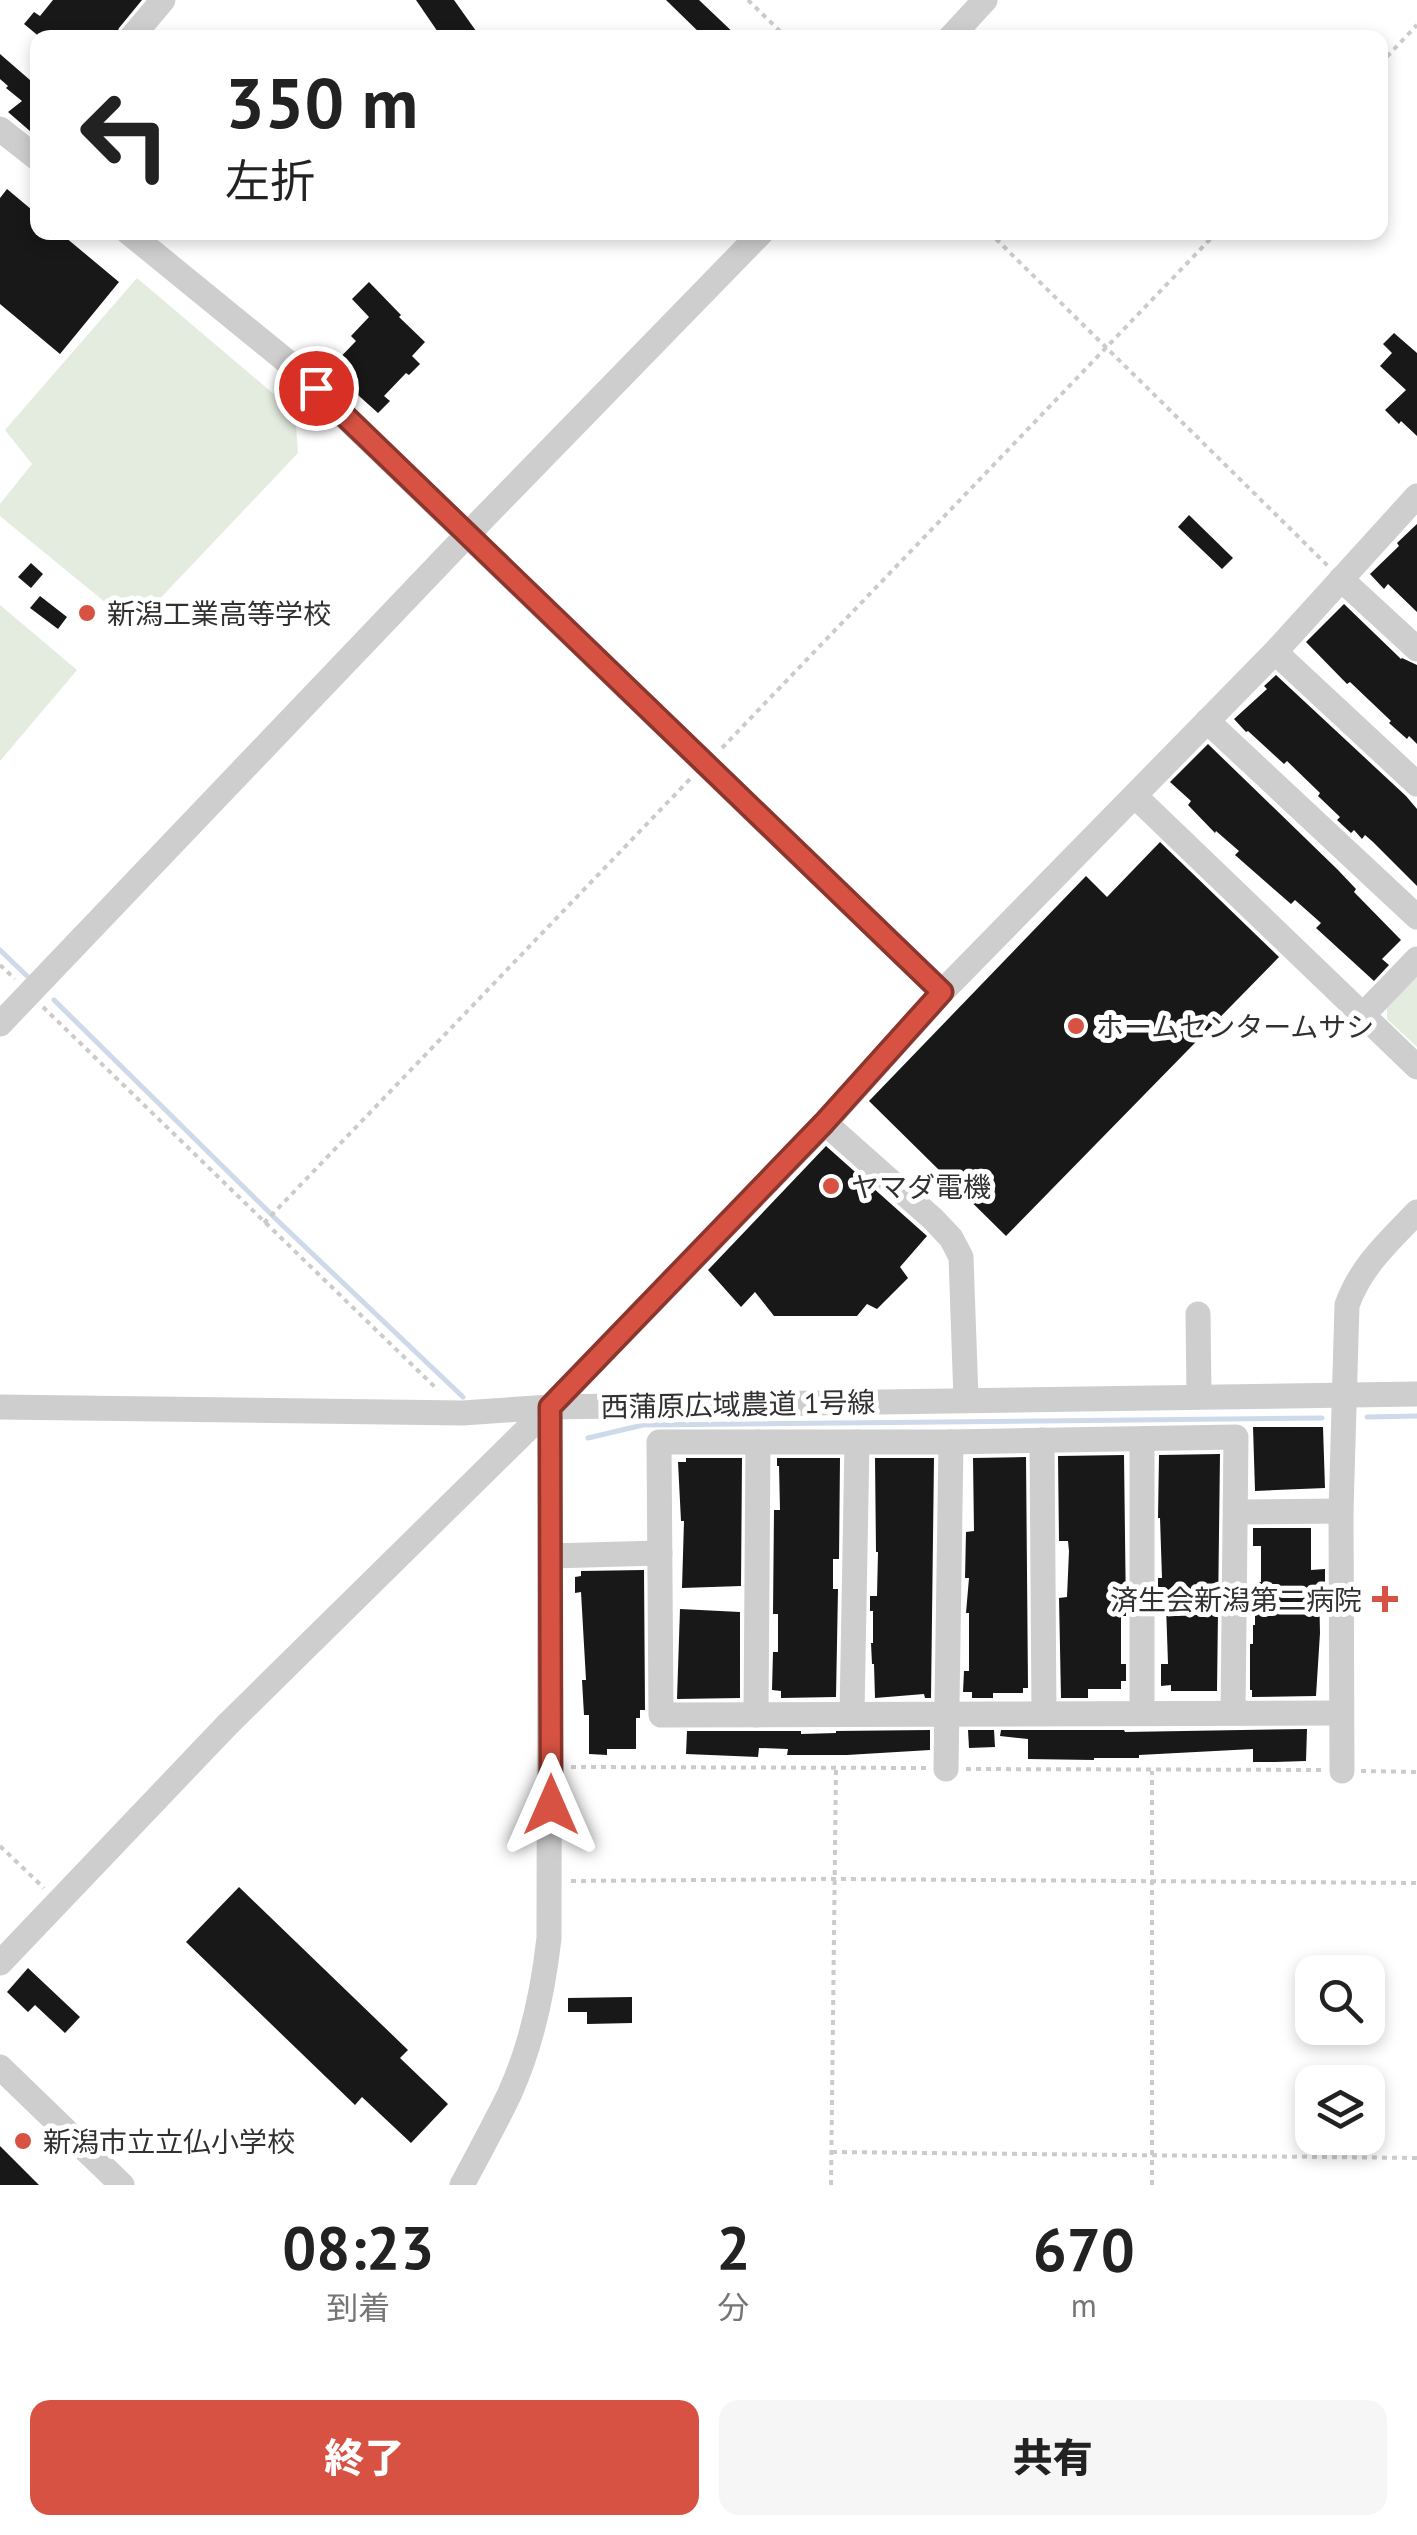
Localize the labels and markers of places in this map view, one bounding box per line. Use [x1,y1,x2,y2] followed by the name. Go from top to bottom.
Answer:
[274,346,359,431] pin
[107,595,331,632] place label: 新潟工業高等学校
[76,602,98,624] marker: 新潟工業高等学校
[1096,1008,1374,1045] place label: ホームセンタームサシ
[1065,1015,1087,1037] marker: ホームセンタームサシ
[851,1168,991,1205] place label: ヤマダ電機
[820,1175,842,1197] marker: ヤマダ電機
[1110,1581,1362,1618] place label: 済生会新潟第二病院
[1372,1586,1398,1612] marker: 済生会新潟第二病院
[43,2123,295,2160] place label: 新潟市立立仏小学校
[12,2130,34,2152] marker: 新潟市立立仏小学校

